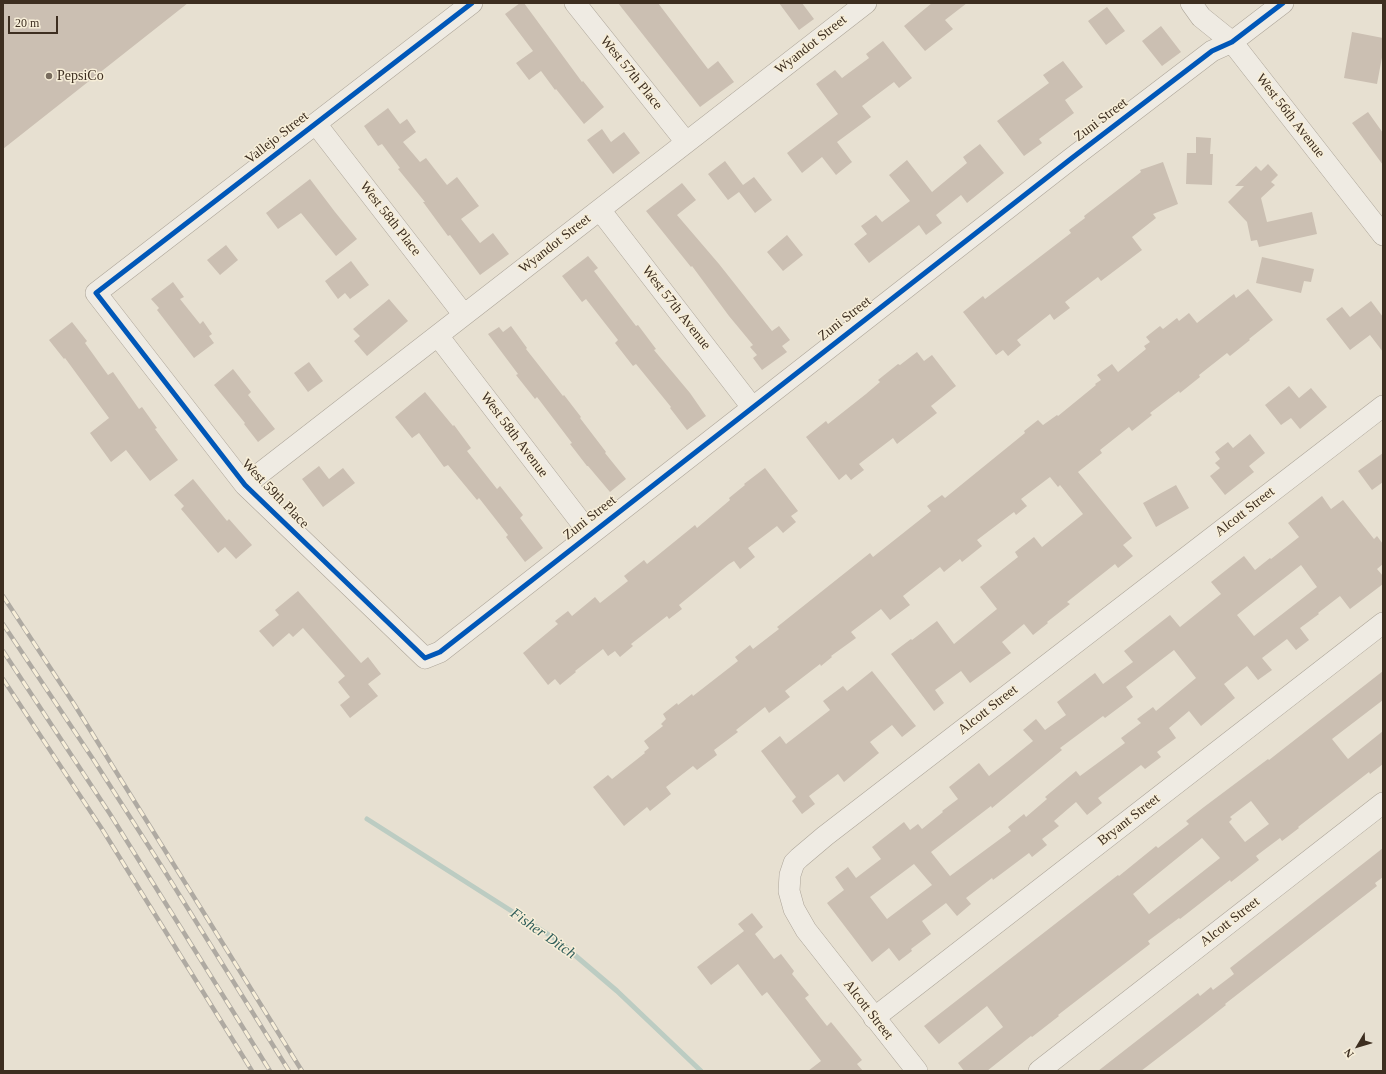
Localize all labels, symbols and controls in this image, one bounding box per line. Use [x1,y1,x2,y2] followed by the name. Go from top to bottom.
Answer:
[10,8,60,34] scale bar
[772,12,850,78] street label: Wyandot Street
[15,16,39,30] text: 20 m
[596,33,666,113] street label: West 57th Place
[57,68,104,84] place label: PepsiCo
[44,71,54,81] marker: PepsiCo
[1252,71,1328,161] street label: West 56th Avenue
[1071,94,1131,146] street label: Zuni Street
[242,108,312,168] street label: Vallejo Street
[356,178,424,260] street label: West 58th Place
[516,211,594,277] street label: Wyandot Street
[638,263,714,353] street label: West 57th Avenue
[815,293,875,345] street label: Zuni Street
[477,389,551,481] street label: West 58th Avenue
[238,456,312,532] street label: West 59th Place
[1212,483,1278,541] street label: Alcott Street
[560,492,620,544] street label: Zuni Street
[955,681,1021,739] street label: Alcott Street
[1095,791,1163,849] street label: Bryant Street
[1197,893,1263,951] street label: Alcott Street
[507,905,579,963] water label: Fisher Ditch
[839,977,897,1043] street label: Alcott Street
[1338,1026,1378,1066] north arrow
[1341,1047,1356,1060] text: N

